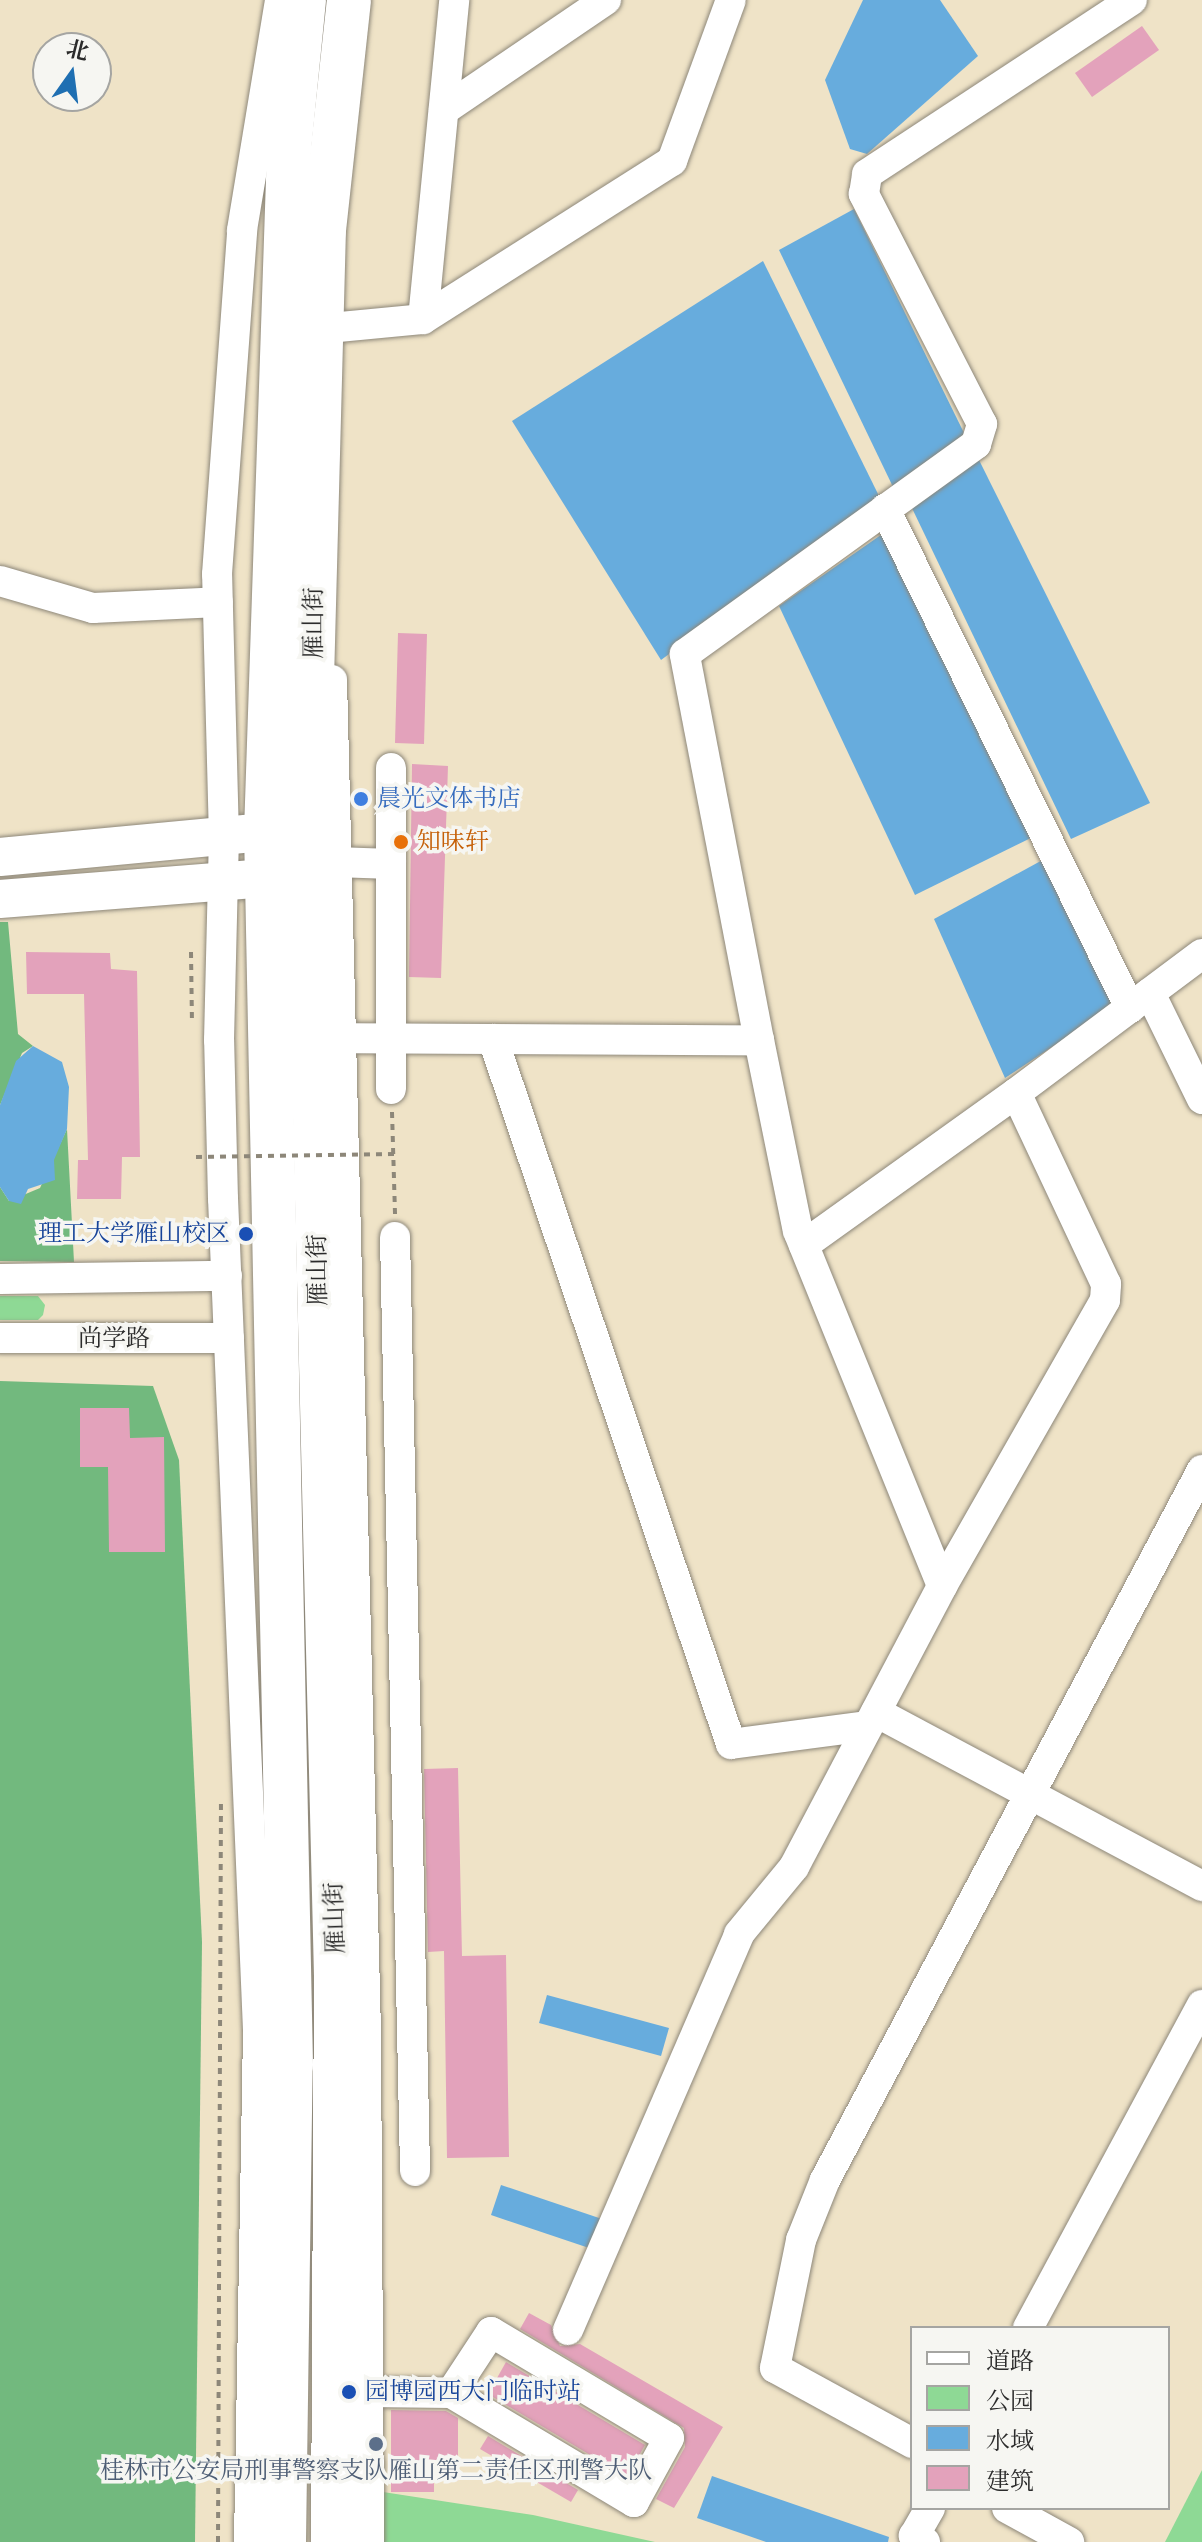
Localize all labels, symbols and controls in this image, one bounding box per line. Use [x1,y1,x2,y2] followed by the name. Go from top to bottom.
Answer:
[32,32,112,112] north arrow
[63,35,91,66] text: 北
[300,587,328,659] street label: 雁山街
[377,785,521,813] place label: 晨光文体书店
[352,790,370,808] marker: 晨光文体书店
[417,828,489,856] place label: 知味轩
[392,833,410,851] marker: 知味轩
[38,1220,230,1248] place label: 理工大学雁山校区
[237,1225,255,1243] marker: 理工大学雁山校区
[303,1234,333,1306] street label: 雁山街
[78,1325,150,1353] street label: 尚学路
[319,1882,351,1954] street label: 雁山街
[910,2326,1170,2510] legend
[986,2347,1034,2375] text: 道路
[365,2378,581,2406] place label: 园博园西大门临时站
[340,2383,358,2401] marker: 园博园西大门临时站
[986,2387,1034,2415] text: 公园
[986,2427,1034,2455] text: 水域
[367,2435,385,2453] marker: 桂林市公安局刑事警察支队雁山第二责任区刑警大队
[100,2457,652,2485] place label: 桂林市公安局刑事警察支队雁山第二责任区刑警大队
[986,2467,1034,2495] text: 建筑

